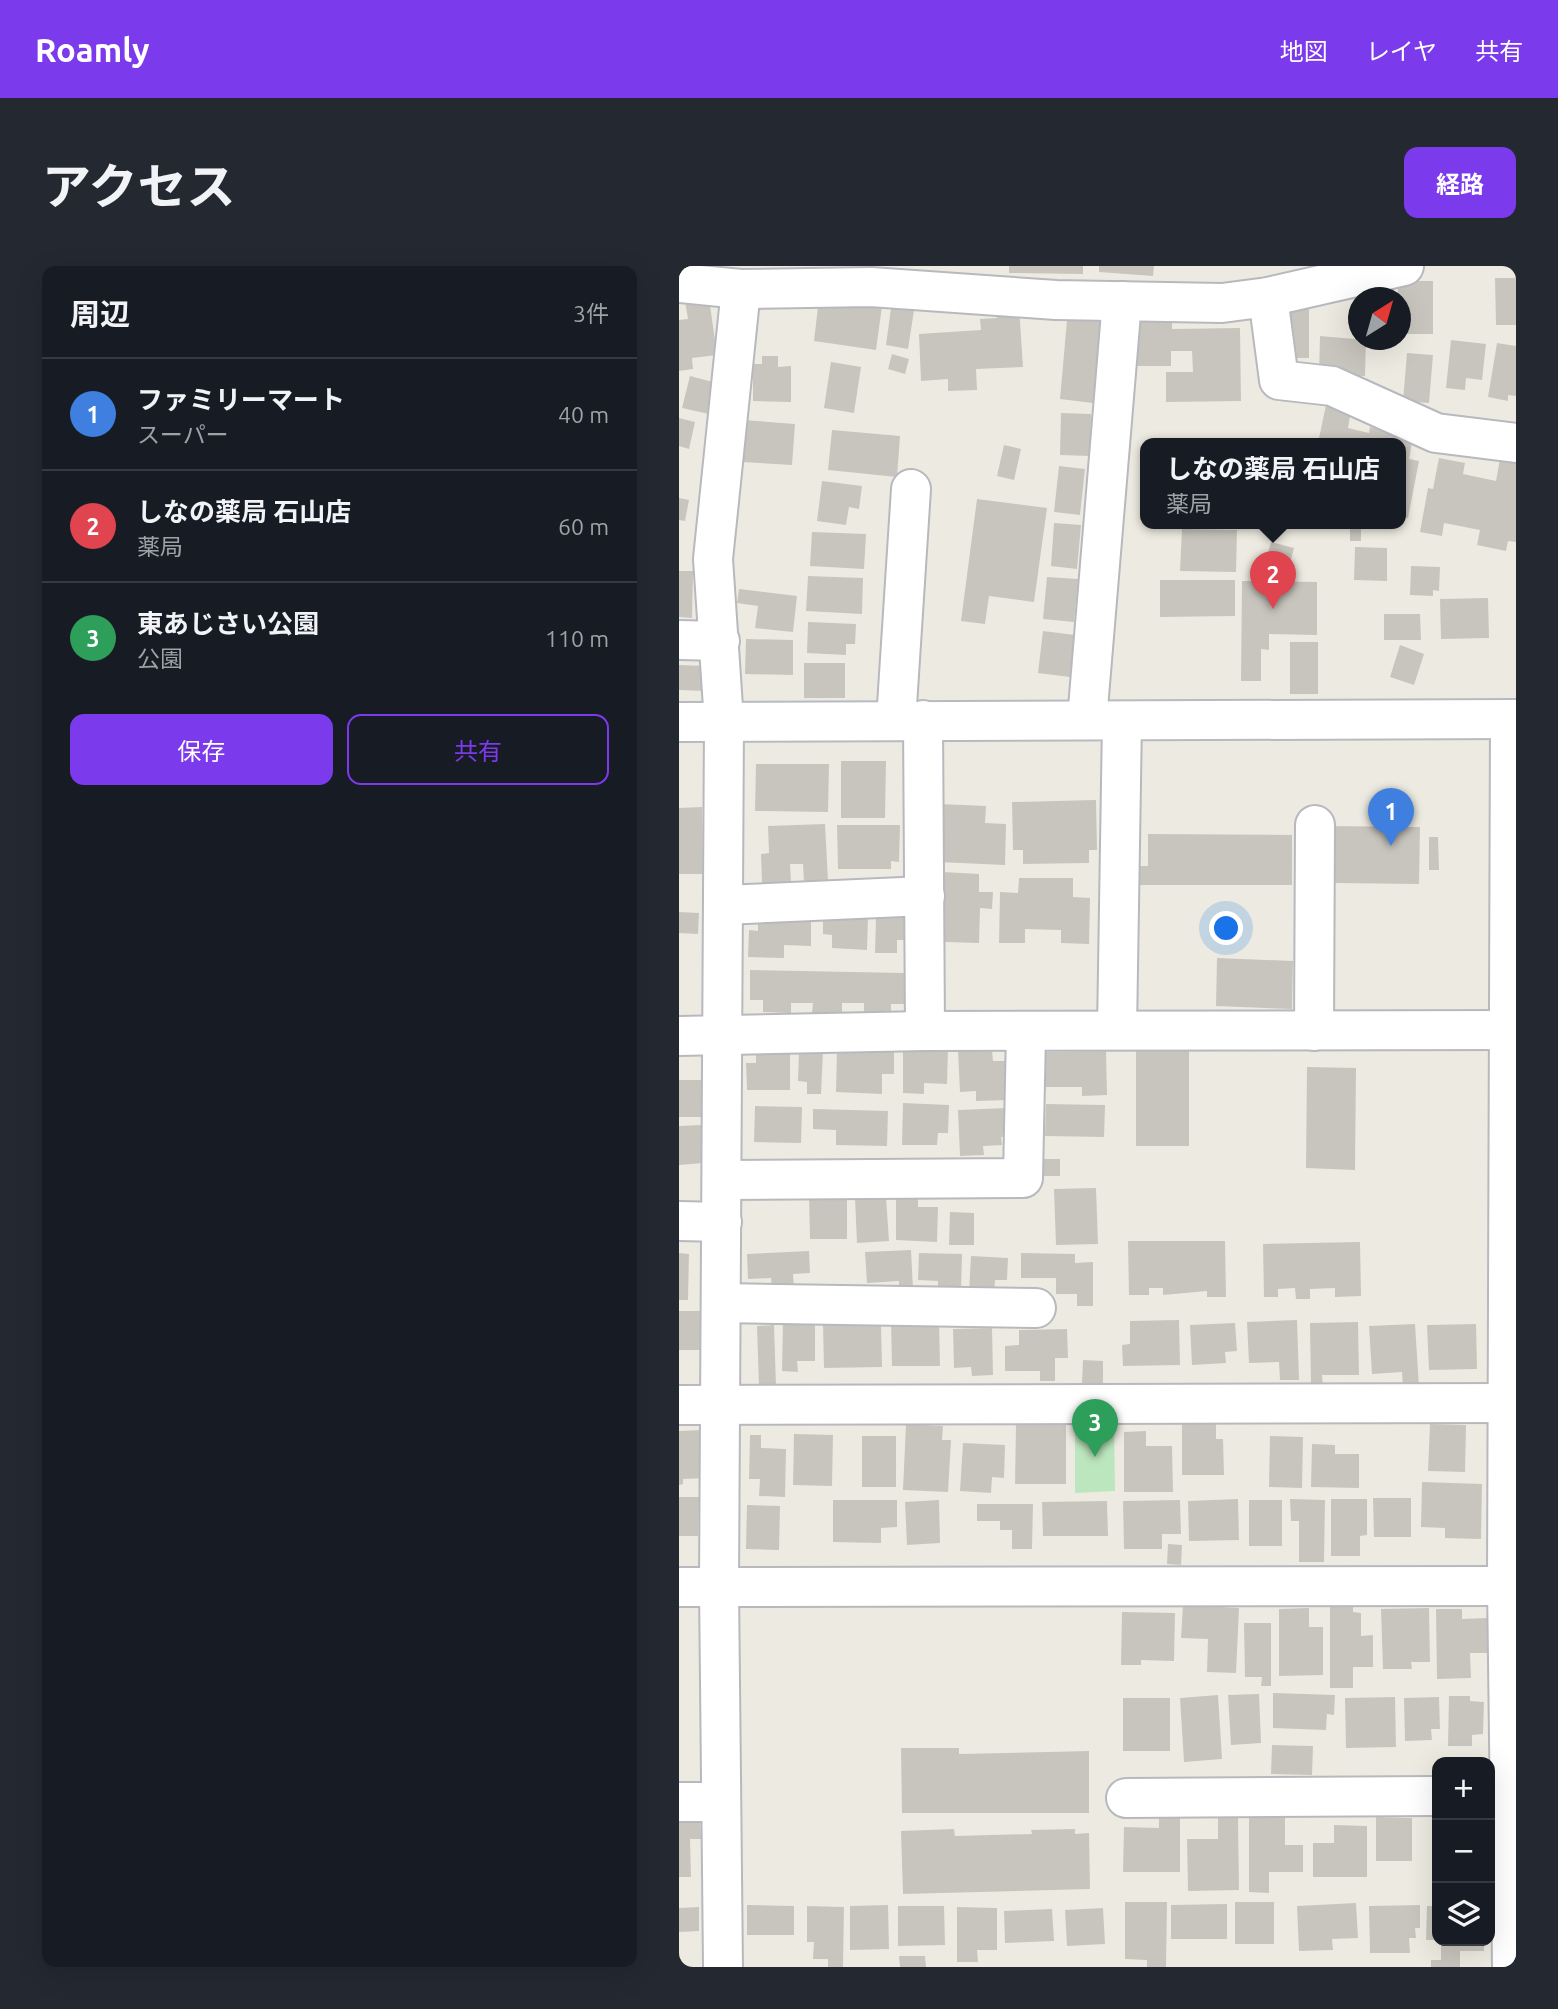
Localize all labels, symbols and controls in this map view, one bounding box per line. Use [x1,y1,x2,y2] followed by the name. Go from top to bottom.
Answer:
[35,31,149,68] text: Roamly
[1280,38,1328,65] text: 地図
[1366,38,1437,65] text: レイヤ
[1475,38,1523,65] text: 共有
[1404,147,1516,218] button: 経路
[42,158,236,213] text: アクセス
[1348,287,1411,350] north arrow
[70,297,130,331] text: 周辺
[573,301,609,326] text: 3件
[137,385,345,414] text: ファミリーマート
[87,402,99,427] text: 1
[558,402,609,427] text: 40 m
[137,422,229,447] text: スーパー
[1140,438,1406,529] popup
[1166,454,1380,483] text: しなの薬局 石山店
[1166,491,1212,516] text: 薬局
[137,497,351,526] text: しなの薬局 石山店
[87,514,99,539] text: 2
[558,514,609,539] text: 60 m
[137,534,183,559] text: 薬局
[1250,551,1296,609] pin: 2
[137,609,319,638] text: 東あじさい公園
[87,626,99,651] text: 3
[545,626,609,651] text: 110 m
[137,646,183,671] text: 公園
[70,714,333,785] button: 保存
[347,714,609,785] button: 共有
[1368,788,1414,846] pin: 1
[1209,911,1243,945] your location
[1072,1399,1118,1457] pin: 3
[1432,1757,1495,1946] map controls
[1432,1757,1495,1820] button: +
[1432,1820,1495,1883] button: −
[1432,1883,1495,1946] button: layers

